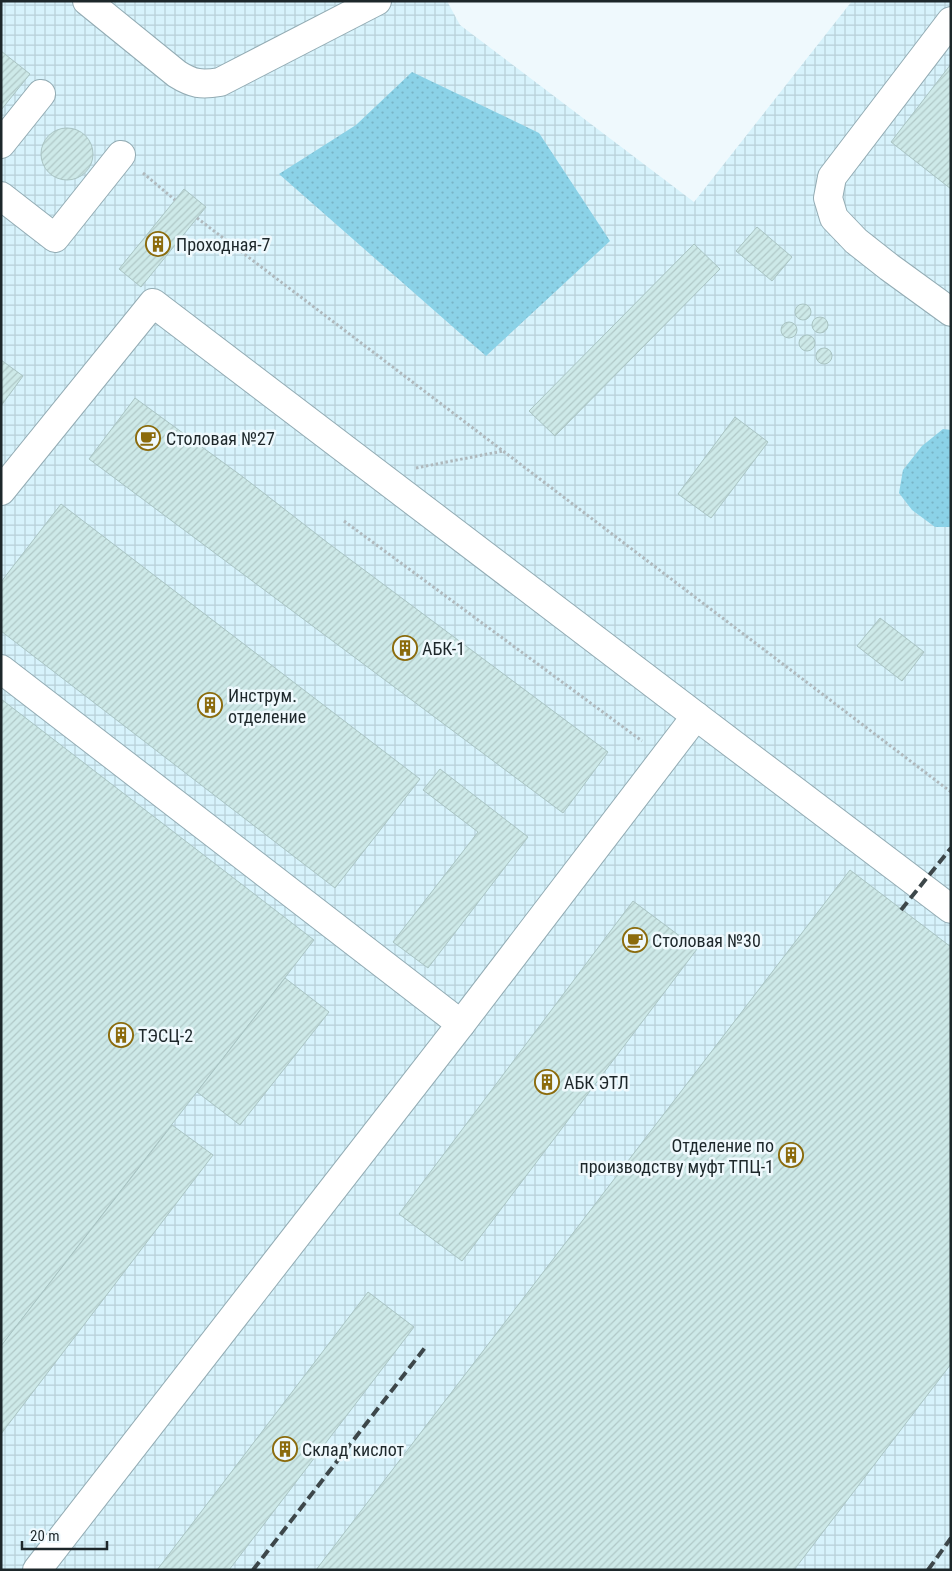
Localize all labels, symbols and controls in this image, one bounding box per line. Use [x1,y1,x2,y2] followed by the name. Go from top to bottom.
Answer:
[145,231,171,257] building icon: Проходная-7
[176,234,271,255] place label: Проходная-7
[135,425,161,451] cafe icon: Столовая №27
[166,428,275,449] place label: Столовая №27
[392,635,418,661] building icon: АБК-1
[422,638,465,659] place label: АБК-1
[228,685,306,727] place label: Инструм. отделение
[197,692,223,718] building icon: Инструм. отделение
[622,927,648,953] cafe icon: Столовая №30
[652,930,761,951] place label: Столовая №30
[108,1022,134,1048] building icon: ТЭСЦ-2
[138,1025,193,1046] place label: ТЭСЦ-2
[534,1069,560,1095] building icon: АБК ЭТЛ
[564,1072,629,1093] place label: АБК ЭТЛ
[580,1135,774,1177] place label: Отделение по производству муфт ТПЦ-1
[778,1142,804,1168] building icon: Отделение по производству муфт ТПЦ-1
[272,1436,298,1462] building icon: Склад кислот
[302,1439,405,1460] place label: Склад кислот
[22,1518,108,1550] scale bar
[30,1527,60,1545] text: 20 m

